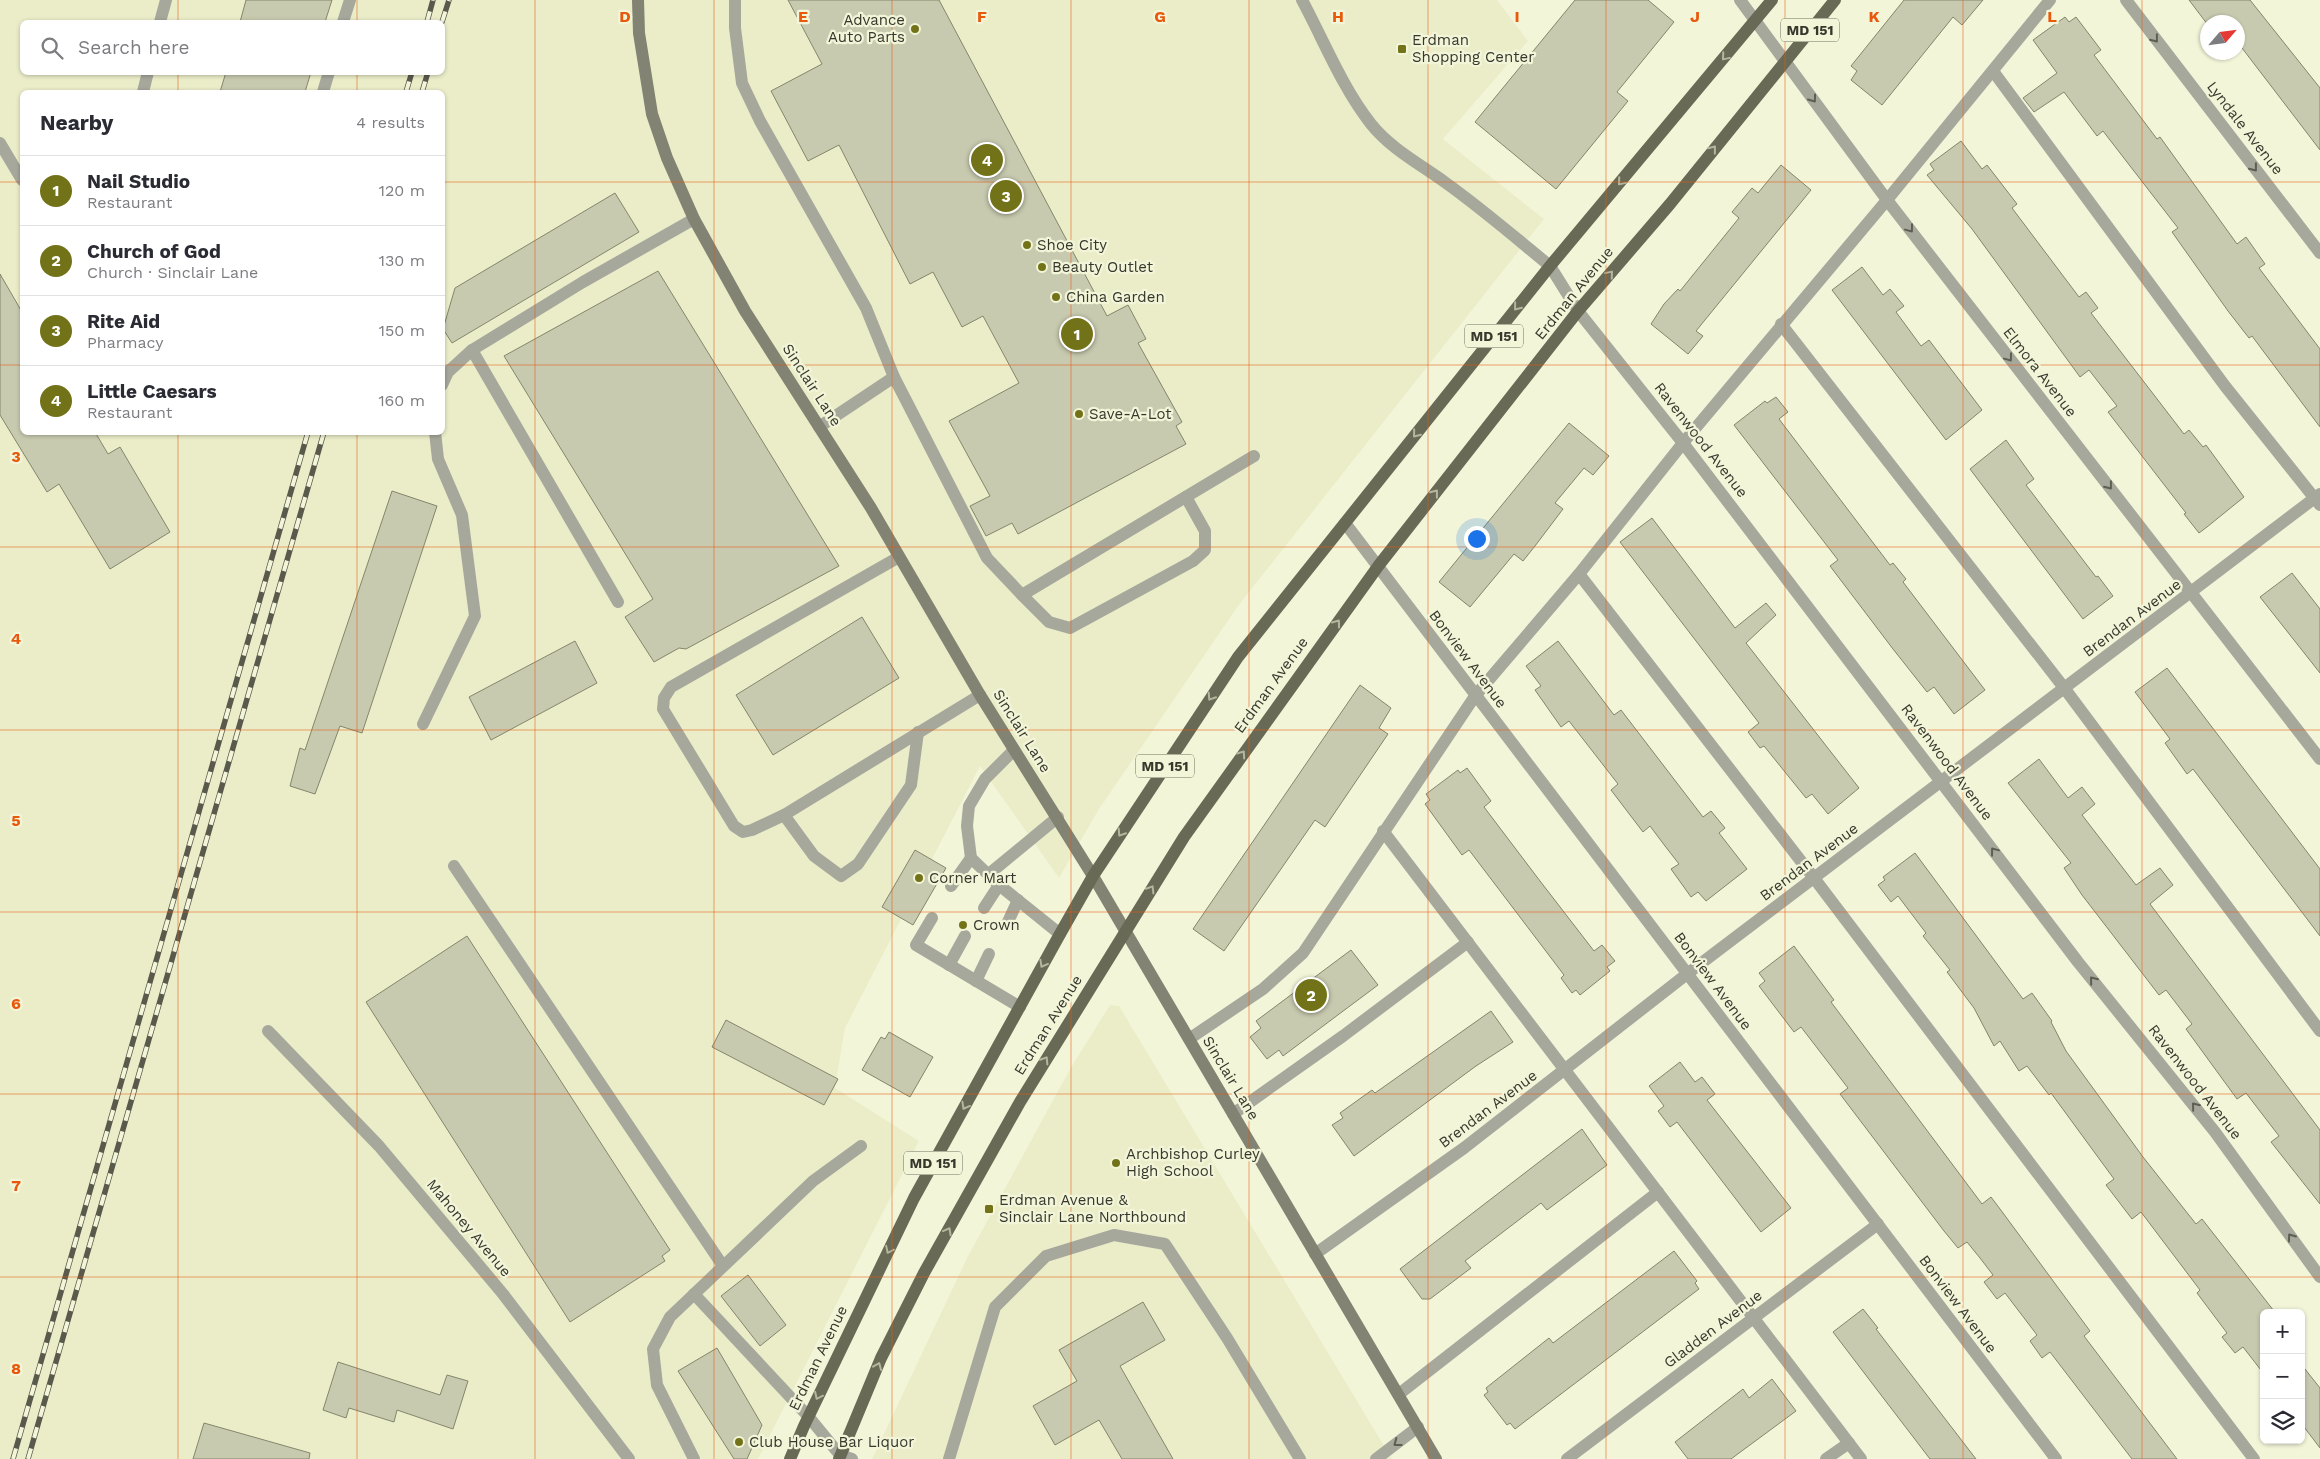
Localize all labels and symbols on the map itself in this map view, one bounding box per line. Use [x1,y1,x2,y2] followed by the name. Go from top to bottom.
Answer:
[619,7,631,26] text: D
[798,7,808,26] text: E
[977,7,987,26] text: F
[1154,7,1166,26] text: G
[1332,7,1344,26] text: H
[1514,7,1520,26] text: I
[1690,7,1700,26] text: J
[1868,7,1880,26] text: K
[2047,7,2057,26] text: L
[828,11,905,46] place label: Advance Auto Parts
[2200,15,2245,60] north arrow
[1781,18,1839,42] road number: MD 151
[909,23,921,35] marker: Advance Auto Parts
[1412,31,1534,66] place label: Erdman Shopping Center
[2150,33,2158,42] one-way arrow
[1396,43,1408,55] marker: Erdman Shopping Center
[1722,52,1731,61] one-way arrow
[2203,78,2287,178] street label: Lyndale Avenue
[1808,93,1816,102] one-way arrow
[971,141,1003,179] pin: 4
[1708,145,1717,154] one-way arrow
[2249,162,2258,171] one-way arrow
[1618,176,1626,185] one-way arrow
[990,177,1022,215] pin: 3
[1904,223,1913,233] one-way arrow
[1037,236,1107,254] place label: Shoe City
[1021,239,1033,251] marker: Shoe City
[1531,243,1617,343] street label: Erdman Avenue
[1052,258,1154,276] place label: Beauty Outlet
[1036,261,1048,273] marker: Beauty Outlet
[1604,271,1613,280] one-way arrow
[1066,288,1165,306] place label: China Garden
[1050,291,1062,303] marker: China Garden
[1515,301,1523,310] one-way arrow
[1061,315,1093,353] pin: 1
[1999,323,2081,421] street label: Elmora Avenue
[1465,324,1523,348] road number: MD 151
[779,340,845,430] street label: Sinclair Lane
[2003,352,2012,362] one-way arrow
[1650,379,1752,501] street label: Ravenwood Avenue
[1089,405,1172,423] place label: Save-A-Lot
[1073,408,1085,420] marker: Save-A-Lot
[1413,428,1421,437] one-way arrow
[11,447,21,466] text: 3
[2103,481,2112,490] one-way arrow
[1430,490,1438,499] one-way arrow
[1464,526,1490,552] your location
[2079,575,2185,661] street label: Brendan Avenue
[1425,606,1511,712] street label: Bonview Avenue
[1331,619,1340,628] one-way arrow
[11,629,21,648] text: 4
[1230,633,1312,737] street label: Erdman Avenue
[989,686,1055,776] street label: Sinclair Lane
[1207,692,1217,701] one-way arrow
[1897,700,1997,824] street label: Ravenwood Avenue
[1236,750,1245,760] one-way arrow
[1136,754,1194,778] road number: MD 151
[11,811,21,830] text: 5
[1756,819,1862,905] street label: Brendan Avenue
[1118,827,1127,837] one-way arrow
[1991,848,1999,857] one-way arrow
[929,869,1017,887] place label: Corner Mart
[913,872,925,884] marker: Corner Mart
[1145,886,1155,895] one-way arrow
[973,916,1020,934] place label: Crown
[957,919,969,931] marker: Crown
[1670,928,1756,1034] street label: Bonview Avenue
[1040,959,1050,968] one-way arrow
[1010,972,1086,1078] street label: Erdman Avenue
[1295,976,1327,1014] pin: 2
[2091,977,2099,986] one-way arrow
[11,994,21,1013] text: 6
[2144,1021,2246,1143] street label: Ravenwood Avenue
[1199,1033,1263,1123] street label: Sinclair Lane
[1039,1057,1049,1066] one-way arrow
[1435,1066,1541,1152] street label: Brendan Avenue
[961,1101,971,1110] one-way arrow
[2191,1103,2200,1112] one-way arrow
[1126,1145,1260,1180] place label: Archbishop Curley High School
[904,1152,962,1174] road number: MD 151
[1110,1157,1122,1169] marker: Archbishop Curley High School
[423,1175,515,1281] street label: Mahoney Avenue
[11,1176,21,1195] text: 7
[999,1191,1186,1226] place label: Erdman Avenue & Sinclair Lane Northbound
[983,1203,995,1215] marker: Erdman Avenue & Sinclair Lane Northbound
[941,1227,951,1236] one-way arrow
[2288,1233,2297,1243] one-way arrow
[885,1245,895,1254] one-way arrow
[1915,1251,2001,1357] street label: Bonview Avenue
[1660,1286,1766,1372] street label: Gladden Avenue
[785,1303,851,1413] street label: Erdman Avenue
[11,1359,21,1378] text: 8
[872,1362,882,1370] one-way arrow
[814,1391,824,1400] one-way arrow
[749,1433,914,1451] place label: Club House Bar Liquor
[733,1436,745,1448] marker: Club House Bar Liquor
[1393,1437,1403,1446] one-way arrow

